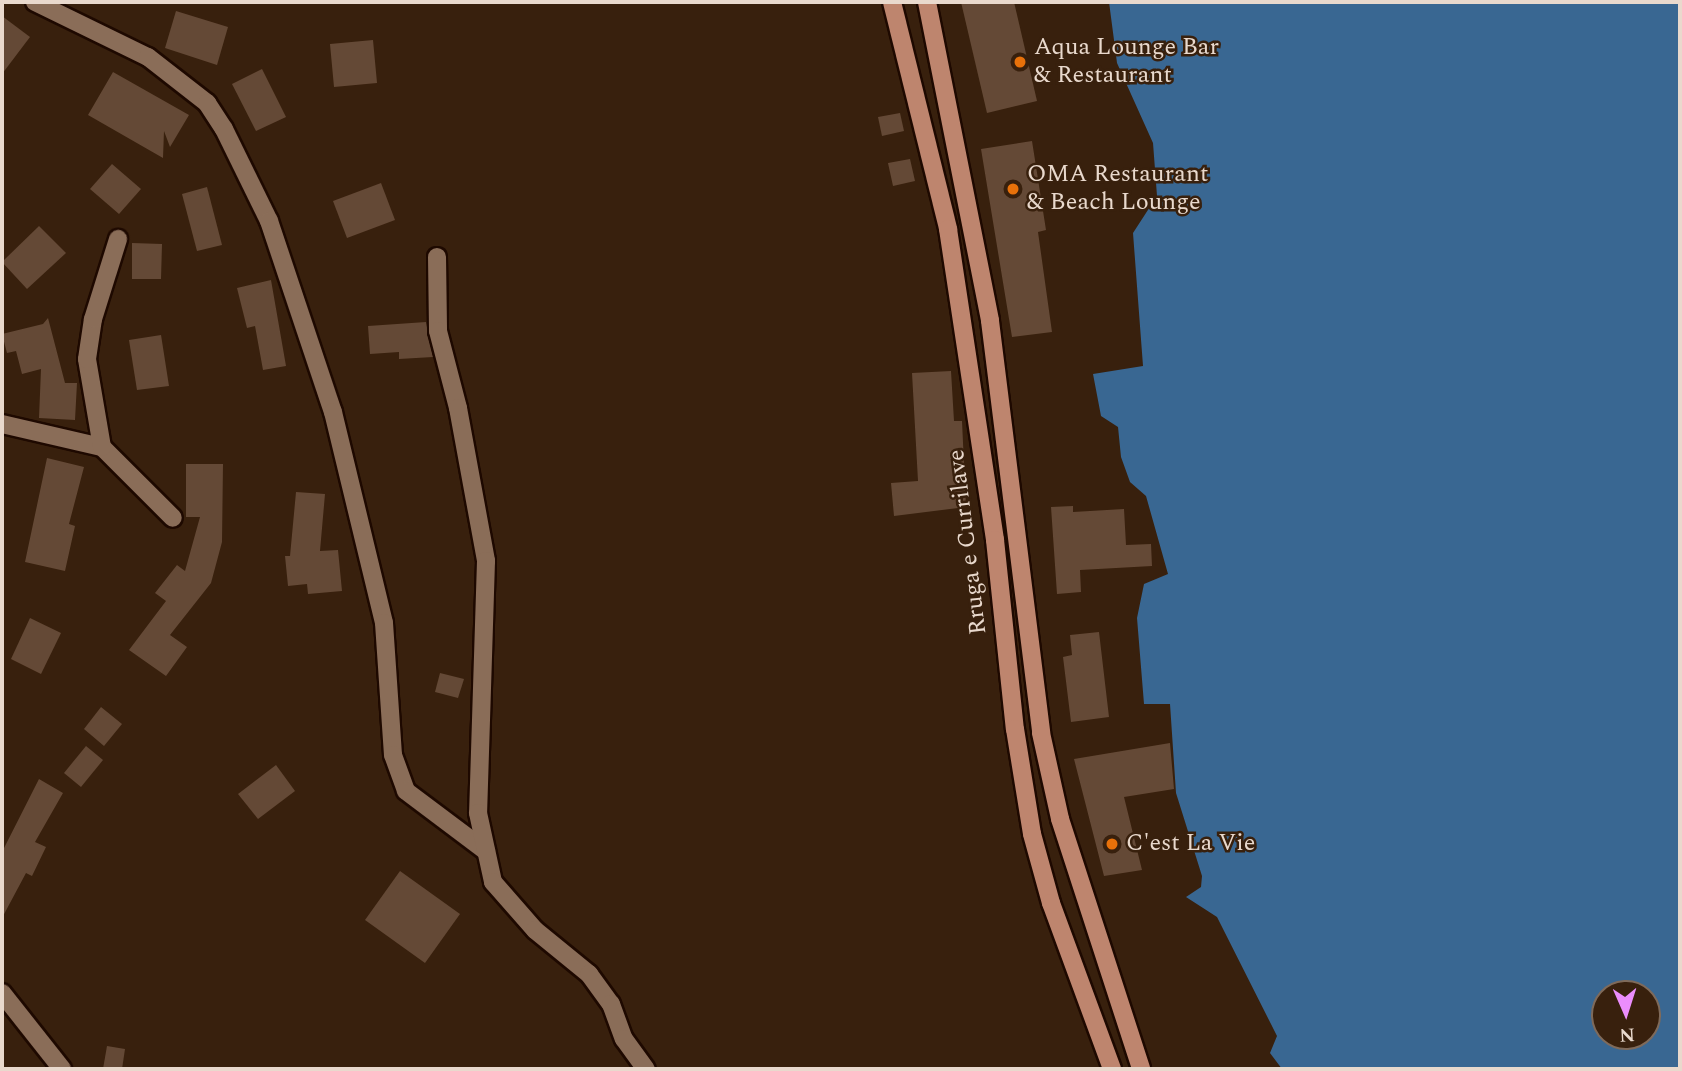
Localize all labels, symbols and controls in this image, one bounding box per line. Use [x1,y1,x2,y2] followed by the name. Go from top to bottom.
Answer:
[1034,34,1219,90] place label: Aqua Lounge Bar & Restaurant
[1012,54,1028,70] marker: Aqua Lounge Bar & Restaurant
[1027,161,1209,217] place label: OMA Restaurant & Beach Lounge
[1005,181,1021,197] marker: OMA Restaurant & Beach Lounge
[942,448,994,636] street label: Rruga e Currilave
[1126,830,1255,858] place label: C'est La Vie
[1104,836,1120,852] marker: C'est La Vie
[1591,980,1661,1050] north arrow
[1619,1020,1636,1049] text: N

